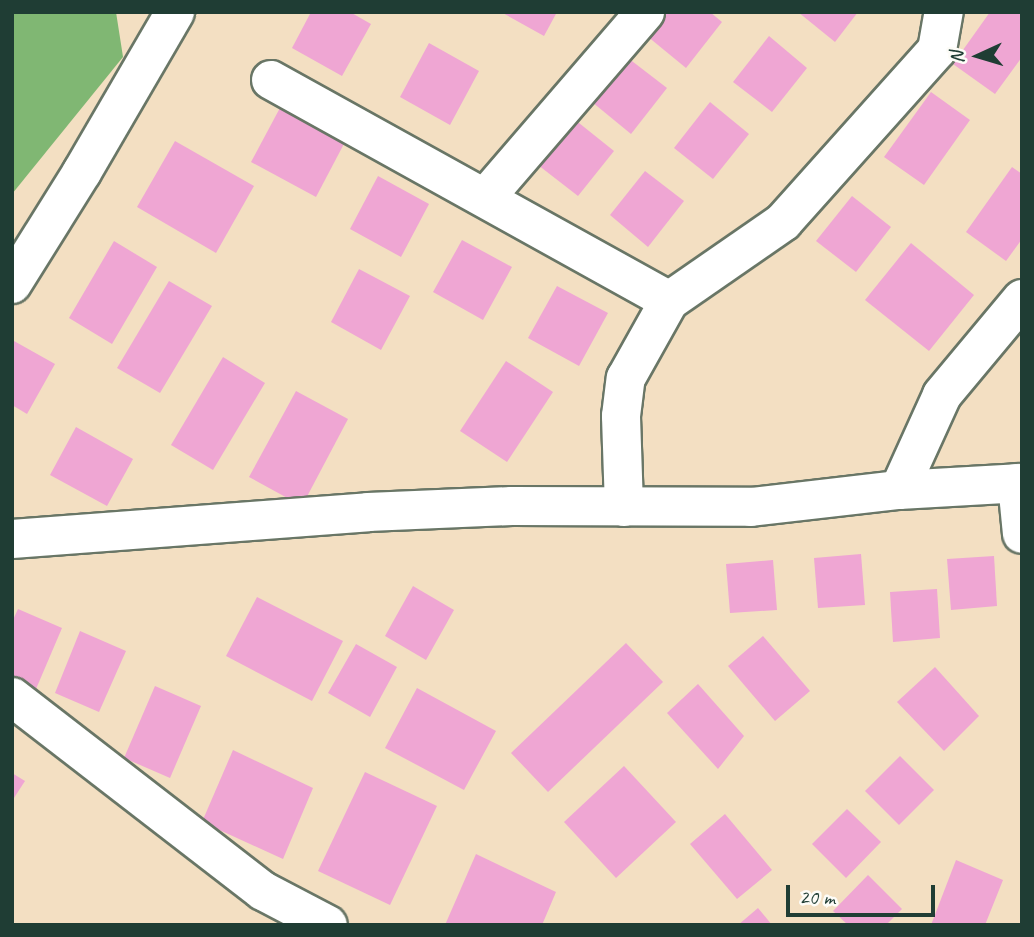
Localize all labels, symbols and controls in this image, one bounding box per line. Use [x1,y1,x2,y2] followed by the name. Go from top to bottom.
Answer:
[943,21,1013,91] north arrow
[945,51,969,64] text: N
[789,870,938,914] scale bar
[799,884,835,910] text: 20 m

